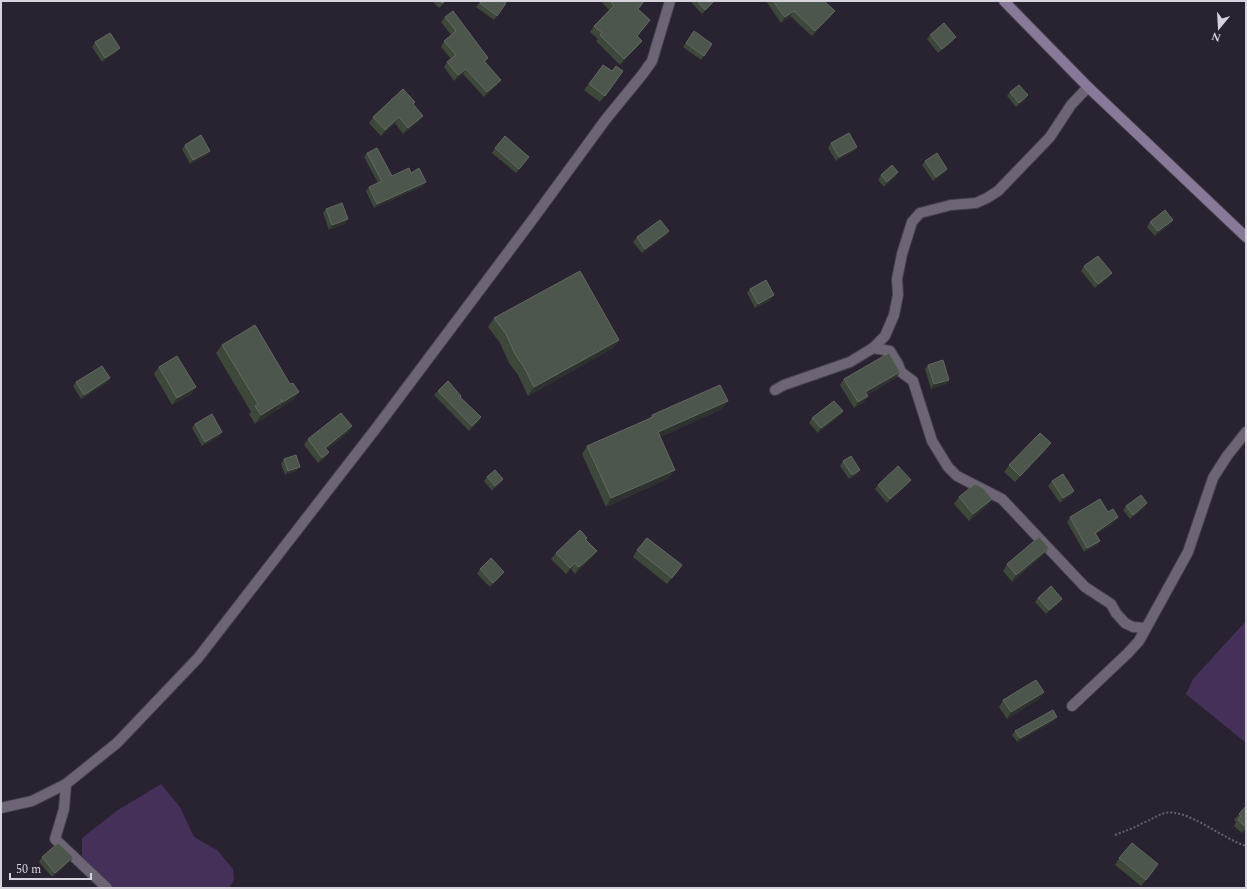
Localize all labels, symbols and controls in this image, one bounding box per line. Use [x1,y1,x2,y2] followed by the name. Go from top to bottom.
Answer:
[1199,8,1239,48] north arrow
[1209,28,1223,47] text: N
[10,855,91,881] scale bar
[16,860,41,879] text: 50 m

